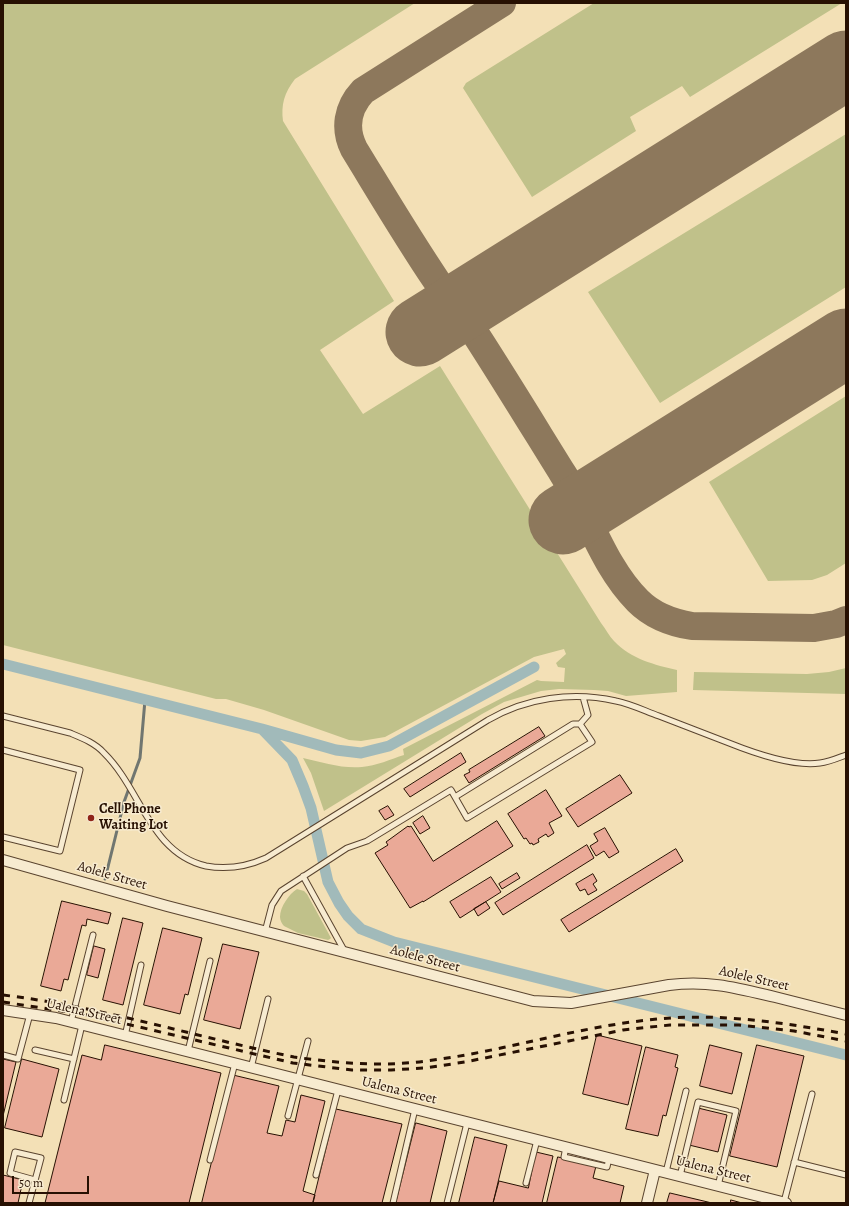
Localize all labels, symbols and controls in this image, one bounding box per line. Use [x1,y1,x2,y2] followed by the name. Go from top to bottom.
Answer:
[99,802,168,834] place label: Cell Phone Waiting Lot
[86,813,96,823] marker: Cell Phone Waiting Lot
[75,858,149,894] street label: Aolele Street
[388,942,462,976] street label: Aolele Street
[717,963,791,995] street label: Aolele Street
[45,995,123,1029] street label: Ualena Street
[360,1074,438,1108] street label: Ualena Street
[674,1153,752,1187] street label: Ualena Street
[14,1168,91,1194] scale bar
[19,1175,43,1191] text: 50 m

